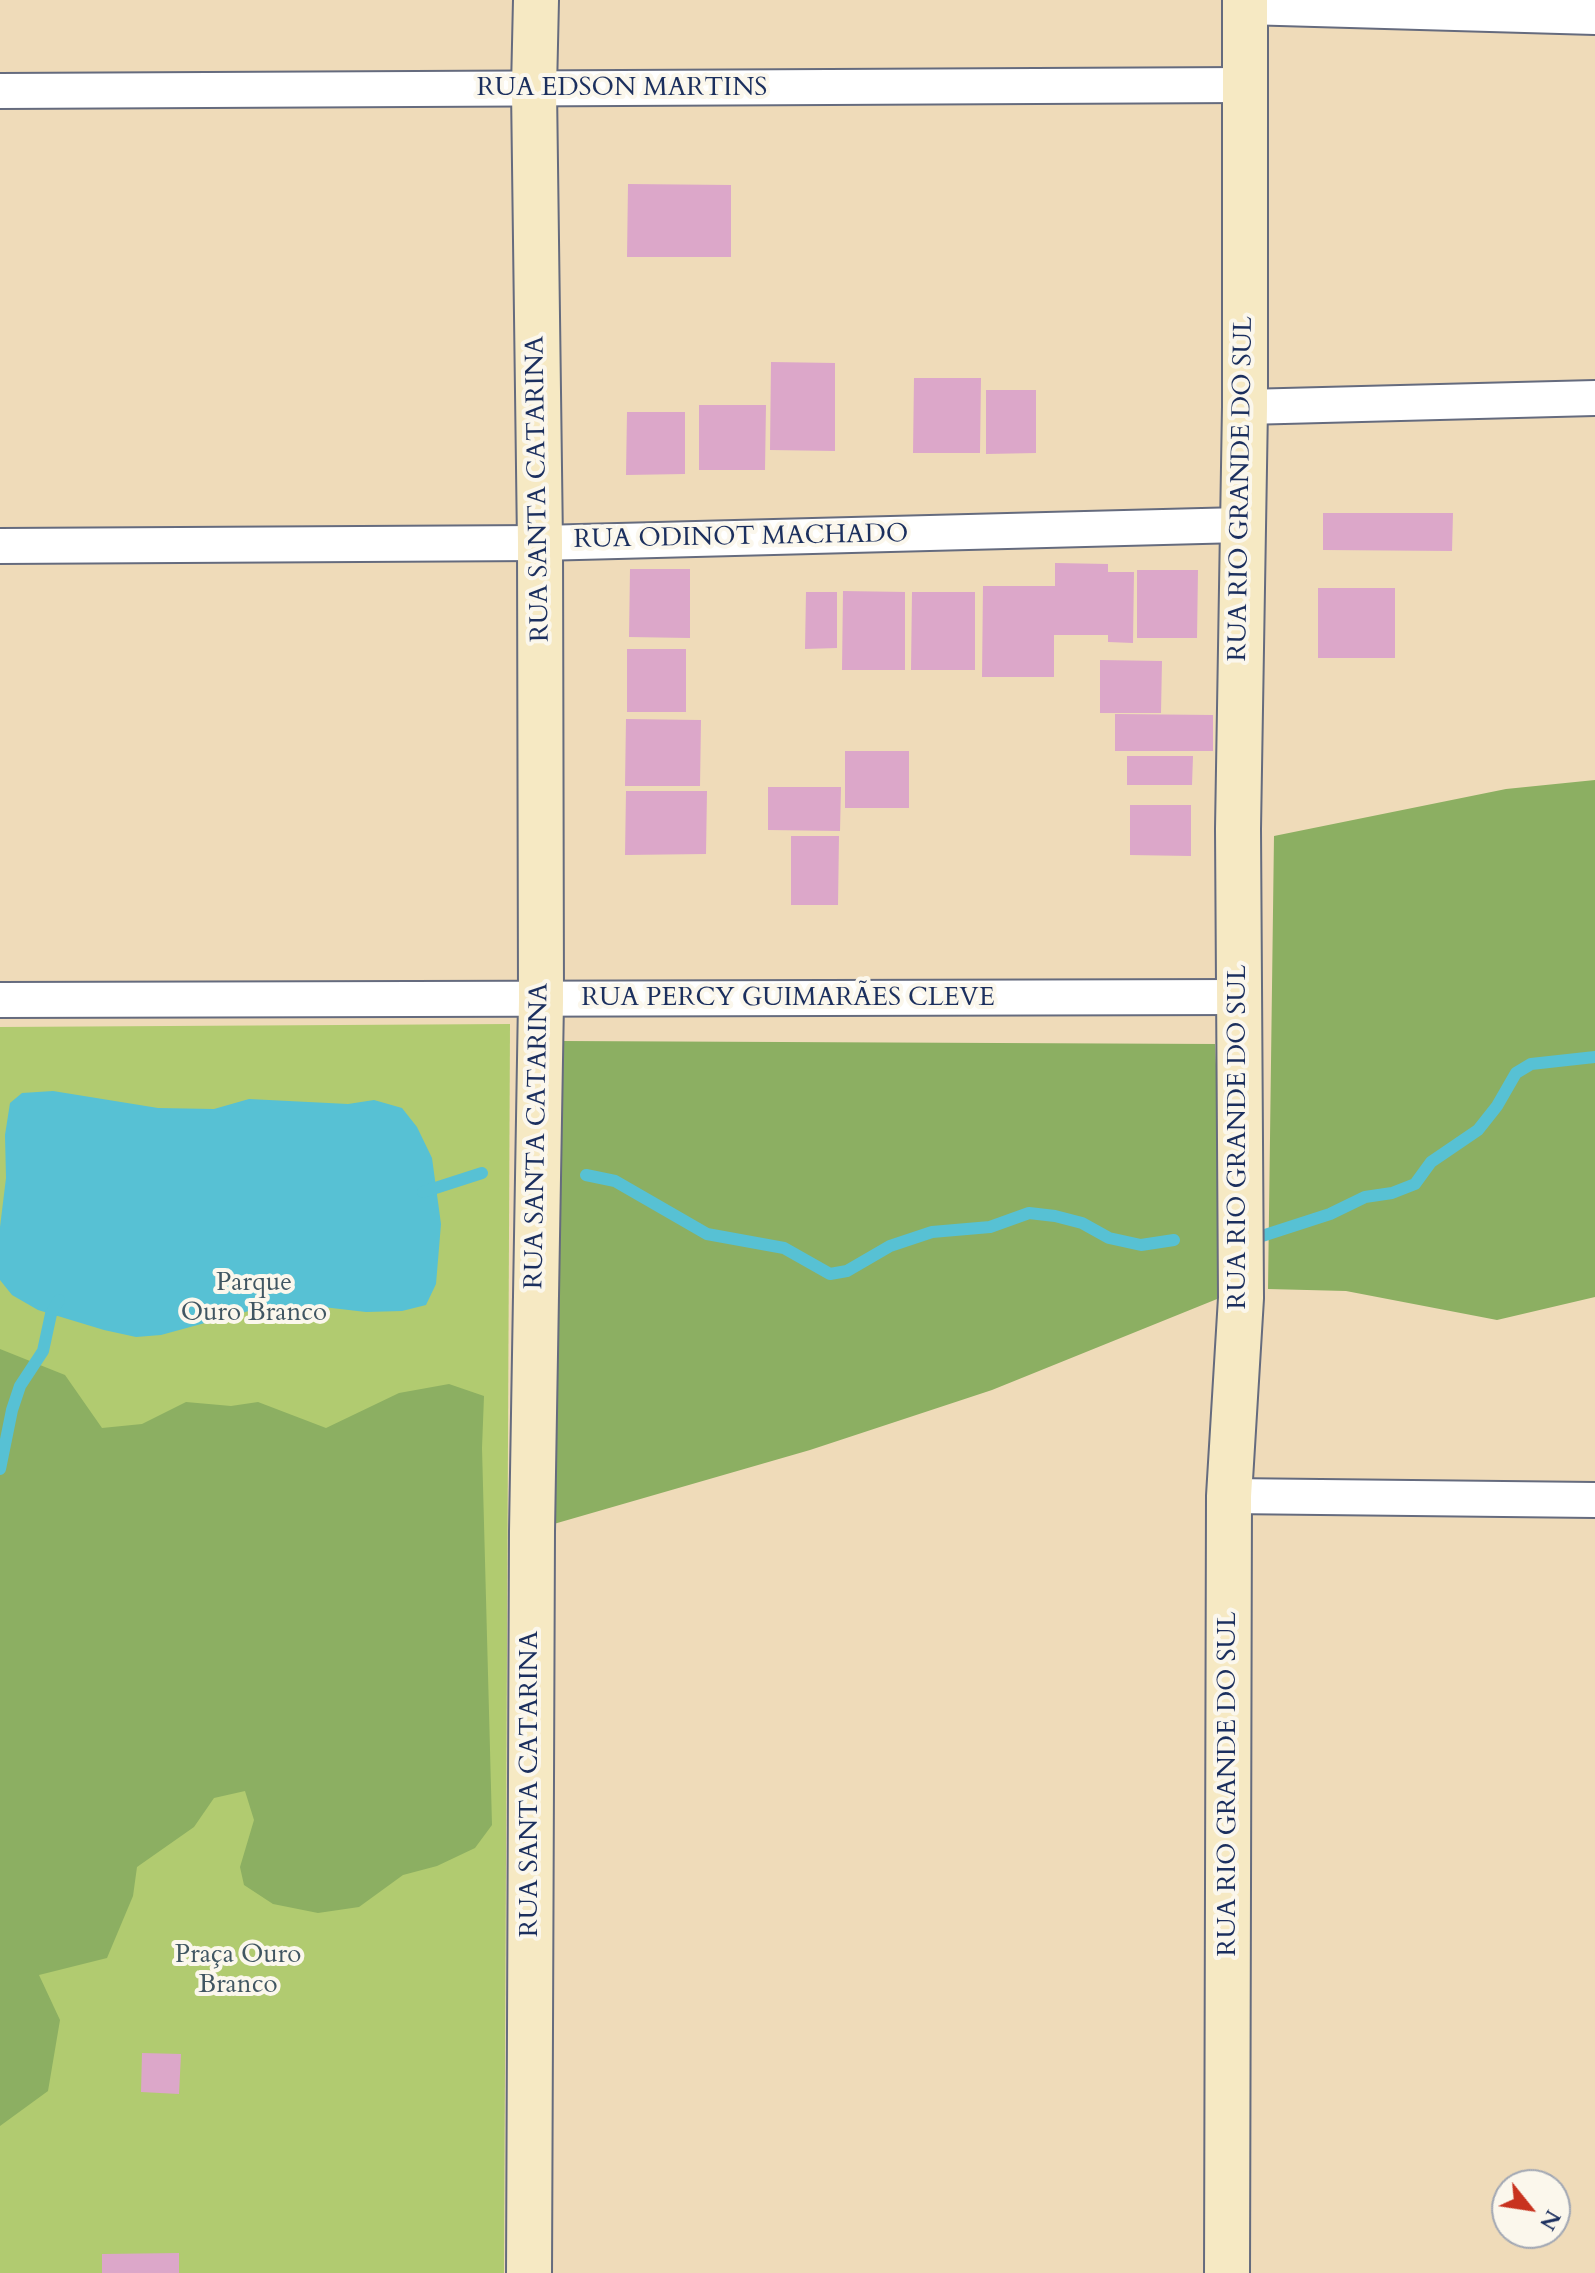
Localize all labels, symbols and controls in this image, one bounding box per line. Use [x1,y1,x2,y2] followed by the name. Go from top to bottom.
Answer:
[477,73,767,105] street label: RUA EDSON MARTINS
[1223,316,1261,662] street label: RUA RIO GRANDE DO SUL
[521,336,557,642] street label: RUA SANTA CATARINA
[573,519,909,557] street label: RUA ODINOT MACHADO
[1223,964,1255,1310] street label: RUA RIO GRANDE DO SUL
[520,983,556,1289] street label: RUA SANTA CATARINA
[581,983,995,1015] street label: RUA PERCY GUIMARÃES CLEVE
[181,1268,327,1330] park label: Parque Ouro Branco
[1213,1611,1245,1957] street label: RUA RIO GRANDE DO SUL
[515,1631,547,1937] street label: RUA SANTA CATARINA
[175,1940,301,2002] park label: Praça Ouro Branco
[1491,2169,1571,2249] north arrow
[1532,2204,1568,2236] text: N

